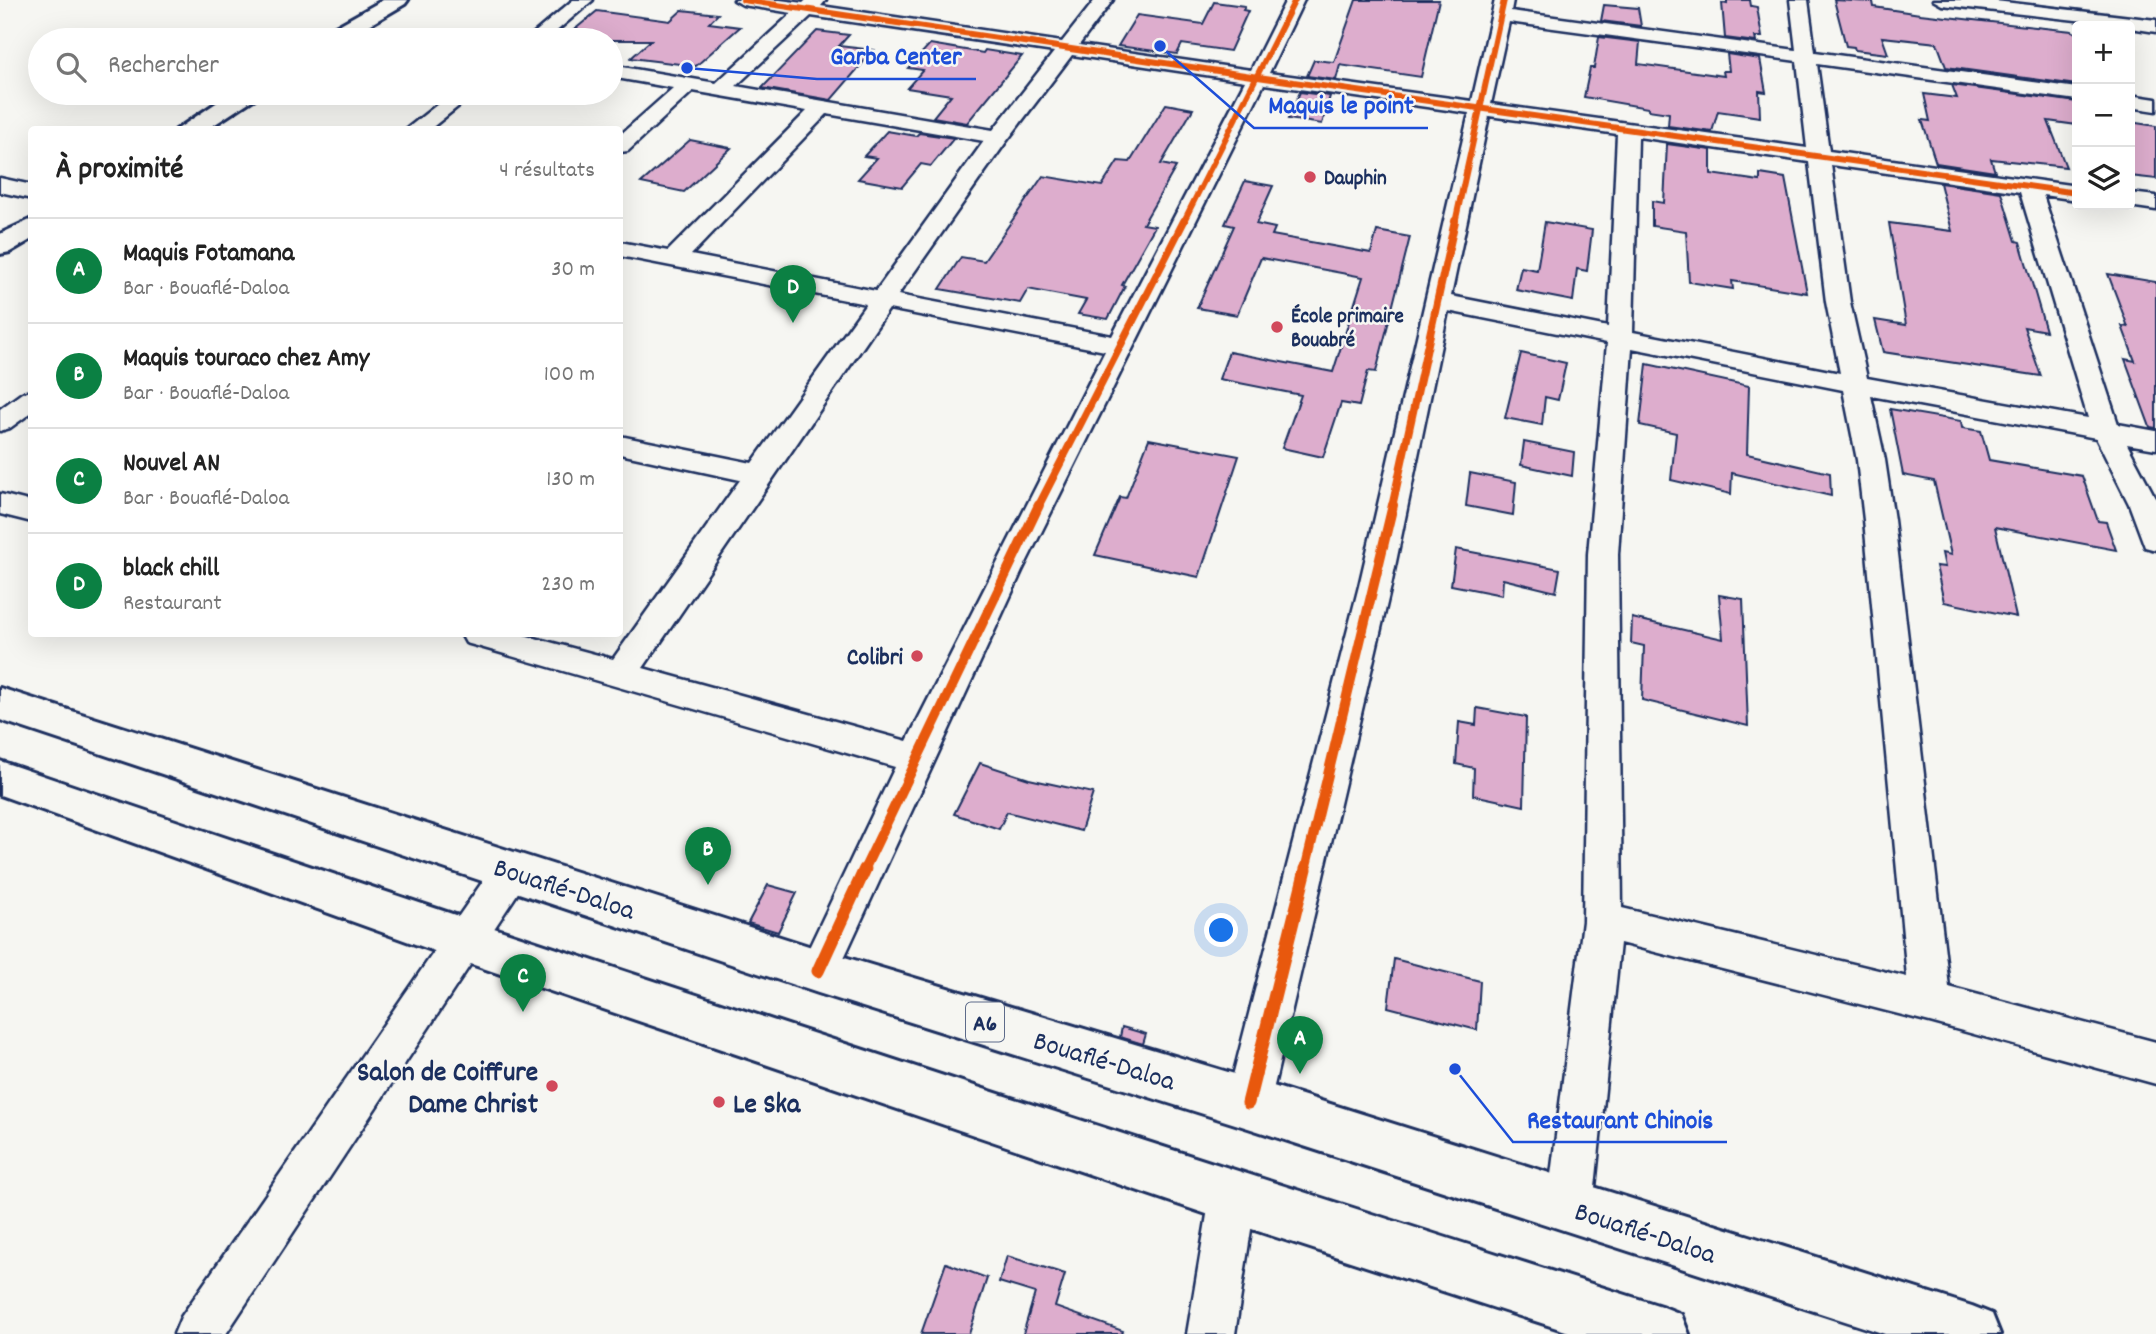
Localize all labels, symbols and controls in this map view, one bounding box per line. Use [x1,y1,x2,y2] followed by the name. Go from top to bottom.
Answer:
[2072,21,2135,210] map controls
[2072,21,2135,84] button: +
[28,28,623,105] search box
[817,32,976,79] callout: Garba Center
[830,40,962,77] text: Garba Center
[52,48,90,86] icon: search
[108,48,219,85] text: Rechercher
[1254,81,1428,128] callout: Maquis le point
[2072,84,2135,147] button: −
[1268,89,1414,126] text: Maquis le point
[2072,147,2135,210] button: layers
[56,150,183,193] text: À proximité
[499,155,595,188] text: 4 résultats
[1324,165,1387,195] place label: Dauphin
[1302,169,1318,185] marker: Dauphin
[123,236,294,273] text: Maquis Fotamana
[73,254,85,287] text: A
[551,254,595,287] text: 30 m
[770,265,816,323] pin: D
[123,273,289,306] text: Bar · Bouaflé-Daloa
[1291,303,1404,357] place label: École primaire Bouabré
[1269,319,1285,335] marker: École primaire Bouabré
[123,341,369,378] text: Maquis touraco chez Amy
[74,359,84,392] text: B
[544,359,595,392] text: 100 m
[123,378,289,411] text: Bar · Bouaflé-Daloa
[123,446,220,483] text: Nouvel AN
[73,464,85,497] text: C
[546,464,595,497] text: 130 m
[123,483,289,516] text: Bar · Bouaflé-Daloa
[123,551,219,588] text: black chill
[73,569,85,602] text: D
[541,569,595,602] text: 230 m
[123,588,222,621] text: Restaurant
[847,642,904,676] place label: Colibri
[909,648,925,664] marker: Colibri
[685,827,731,885] pin: B
[488,850,640,934] street label: Bouaflé-Daloa
[1204,913,1238,947] your location
[500,954,546,1012] pin: C
[966,1002,1004,1042] road number: A6
[1277,1016,1323,1074] pin: A
[1028,1023,1180,1105] street label: Bouaflé-Daloa
[357,1055,539,1127] place label: Salon de Coiffure Dame Christ
[544,1078,560,1094] marker: Salon de Coiffure Dame Christ
[733,1087,801,1127] place label: Le Ska
[711,1094,727,1110] marker: Le Ska
[1513,1095,1727,1142] callout: Restaurant Chinois
[1527,1104,1713,1141] text: Restaurant Chinois
[1569,1194,1721,1278] street label: Bouaflé-Daloa

